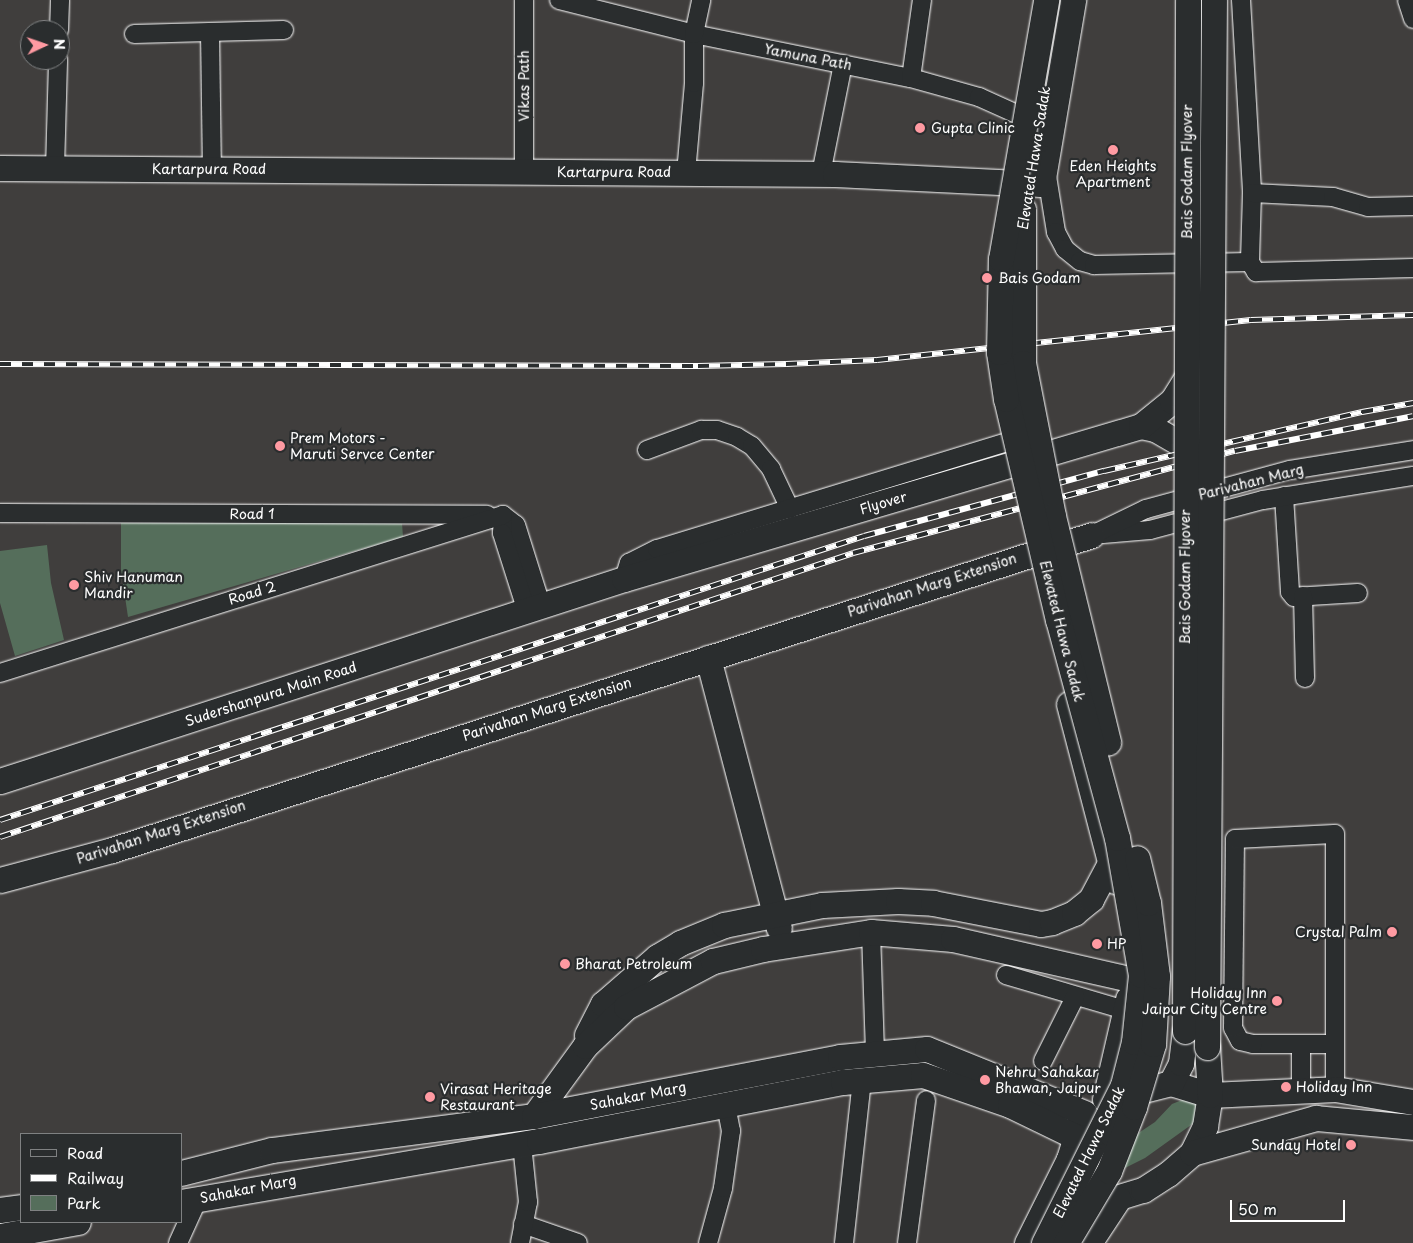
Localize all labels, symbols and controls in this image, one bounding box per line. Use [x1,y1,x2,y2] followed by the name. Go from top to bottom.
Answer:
[20,20,70,70] north arrow
[49,38,70,50] text: N
[763,40,853,74] street label: Yamuna Path
[516,50,532,122] street label: Vikas Path
[1014,85,1054,231] street label: Elevated Hawa Sadak
[1179,104,1195,240] street label: Bais Godam Flyover
[931,120,1016,136] place label: Gupta Clinic
[913,121,927,135] marker: Gupta Clinic
[1107,144,1119,156] marker: Eden Heights Apartment
[1070,158,1156,190] place label: Eden Heights Apartment
[152,161,266,177] street label: Kartarpura Road
[557,164,671,180] street label: Kartarpura Road
[998,270,1080,286] place label: Bais Godam
[980,271,994,285] marker: Bais Godam
[290,430,435,462] place label: Prem Motors - Maruti Servce Center
[274,440,286,452] marker: Prem Motors - Maruti Servce Center
[1197,461,1305,503] street label: Parivahan Marg
[857,488,909,518] street label: Flyover
[230,506,274,522] street label: Road 1
[1177,509,1193,645] street label: Bais Godam Flyover
[846,550,1018,620] street label: Parivahan Marg Extension
[1036,558,1088,704] street label: Elevated Hawa Sadak
[84,569,184,602] place label: Shiv Hanuman Mandir
[226,578,278,608] street label: Road 2
[68,579,80,591] marker: Shiv Hanuman Mandir
[183,658,359,730] street label: Sudershanpura Main Road
[461,674,633,744] street label: Parivahan Marg Extension
[75,797,247,867] street label: Parivahan Marg Extension
[1295,924,1382,940] place label: Crystal Palm
[1386,926,1398,938] marker: Crystal Palm
[1107,936,1126,952] place label: HP
[1091,938,1103,950] marker: HP
[575,956,692,972] place label: Bharat Petroleum
[559,958,571,970] marker: Bharat Petroleum
[1140,985,1267,1018] place label: Holiday Inn Jaipur City Centre
[1271,995,1283,1007] marker: Holiday Inn Jaipur City Centre
[995,1064,1100,1096] place label: Nehru Sahakar Bhawan, Jaipur
[979,1074,991,1086] marker: Nehru Sahakar Bhawan, Jaipur
[588,1078,688,1114] street label: Sahakar Marg
[1296,1079,1372,1095] place label: Holiday Inn
[440,1081,552,1114] place label: Virasat Heritage Restaurant
[1280,1081,1292,1093] marker: Holiday Inn
[1050,1083,1128,1221] street label: Elevated Hawa Sadak
[424,1091,436,1103] marker: Virasat Heritage Restaurant
[20,1133,182,1223] legend
[1250,1137,1341,1153] place label: Sunday Hotel
[1345,1139,1357,1151] marker: Sunday Hotel
[67,1141,103,1164] text: Road
[67,1166,124,1189] text: Railway
[198,1171,298,1207] street label: Sahakar Marg
[1233,1190,1348,1222] scale bar
[67,1191,101,1214] text: Park
[1238,1197,1277,1220] text: 50 m

